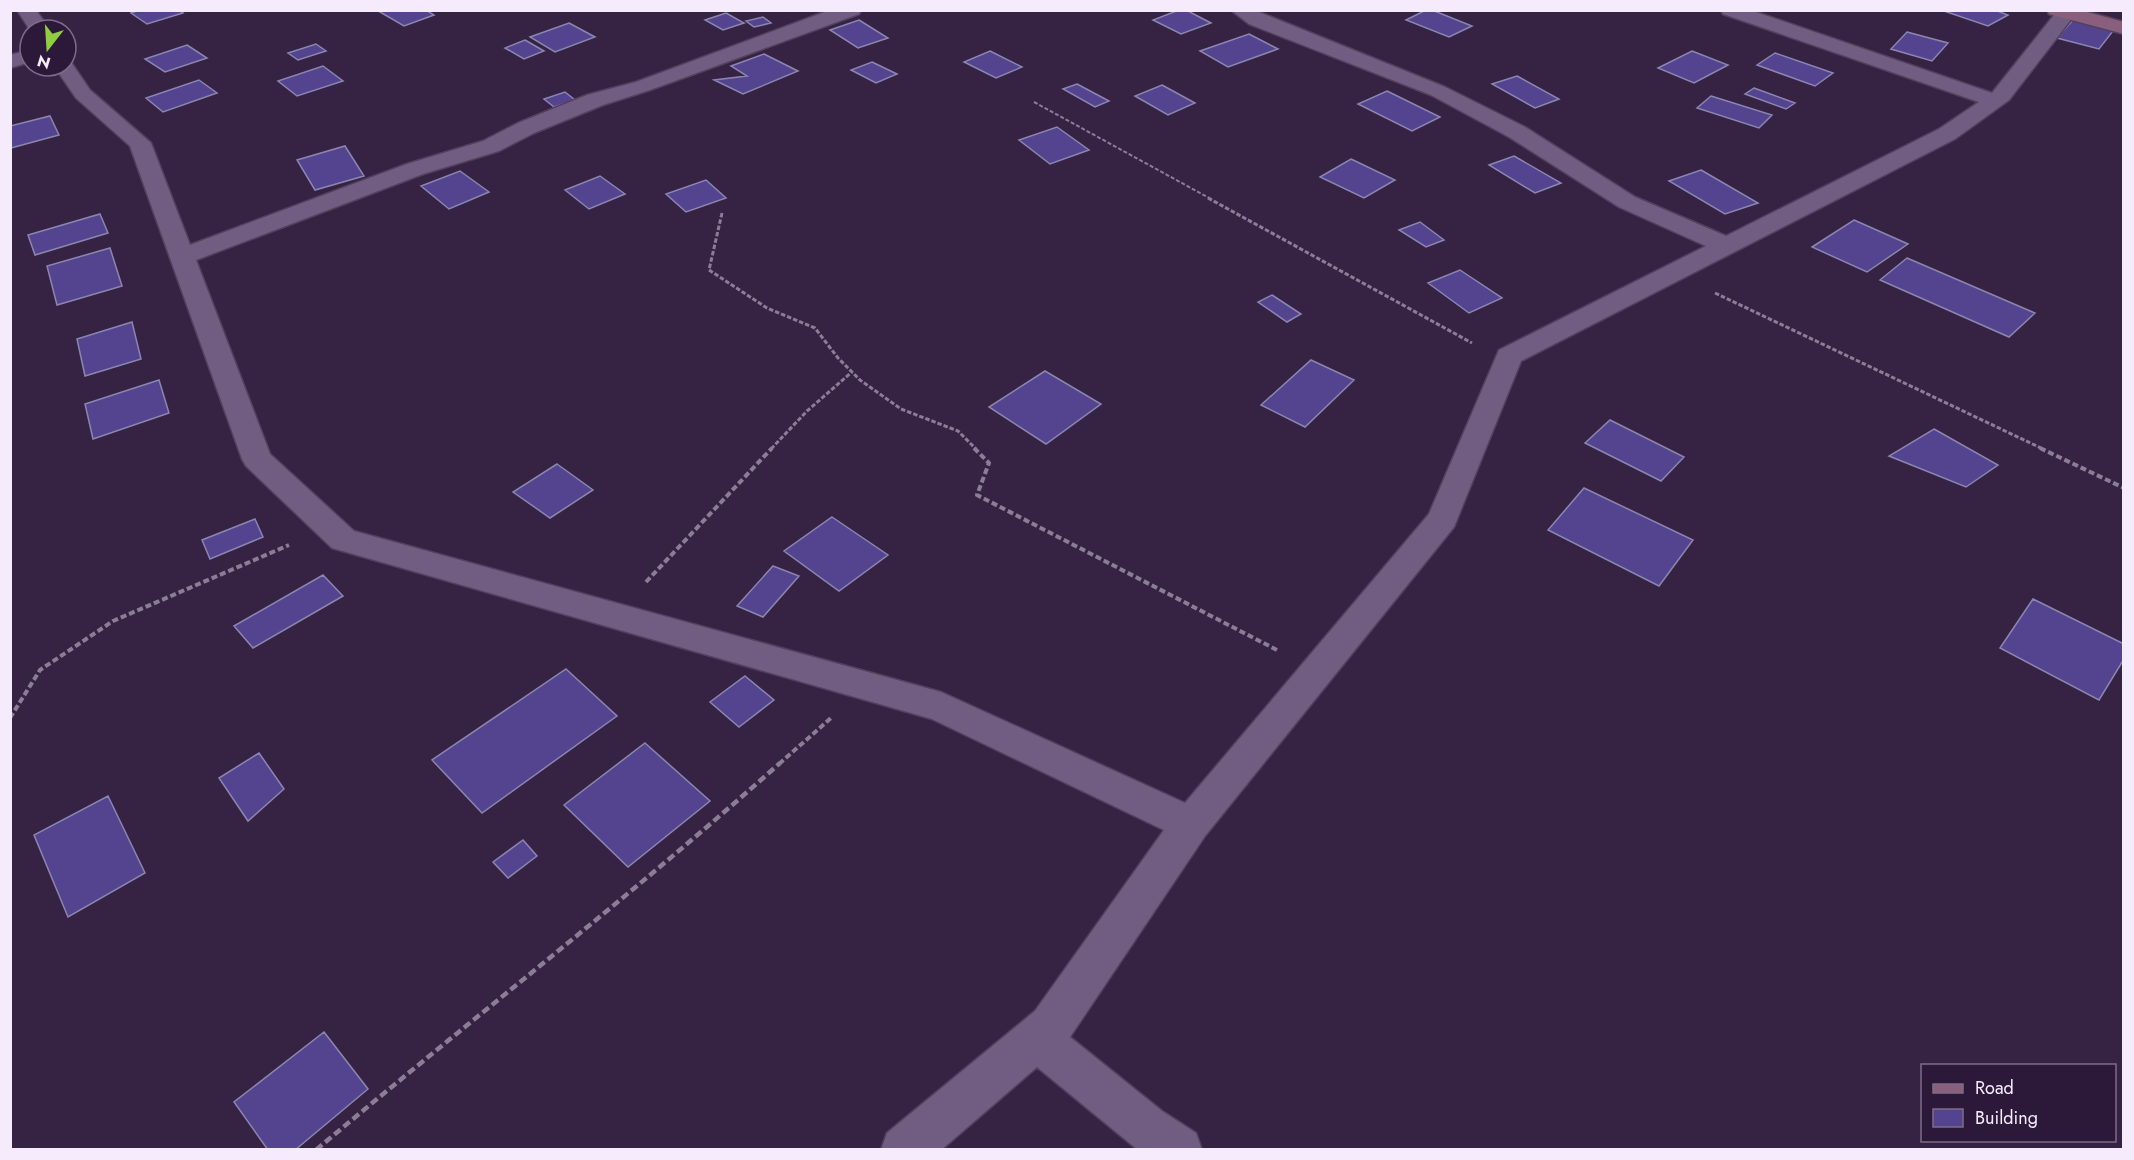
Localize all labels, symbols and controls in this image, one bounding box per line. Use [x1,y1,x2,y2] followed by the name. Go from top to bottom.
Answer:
[18,18,78,78] north arrow
[34,49,53,75] text: N
[1921,1064,2116,1142] legend
[1975,1075,2014,1101] text: Road
[1975,1105,2038,1131] text: Building

